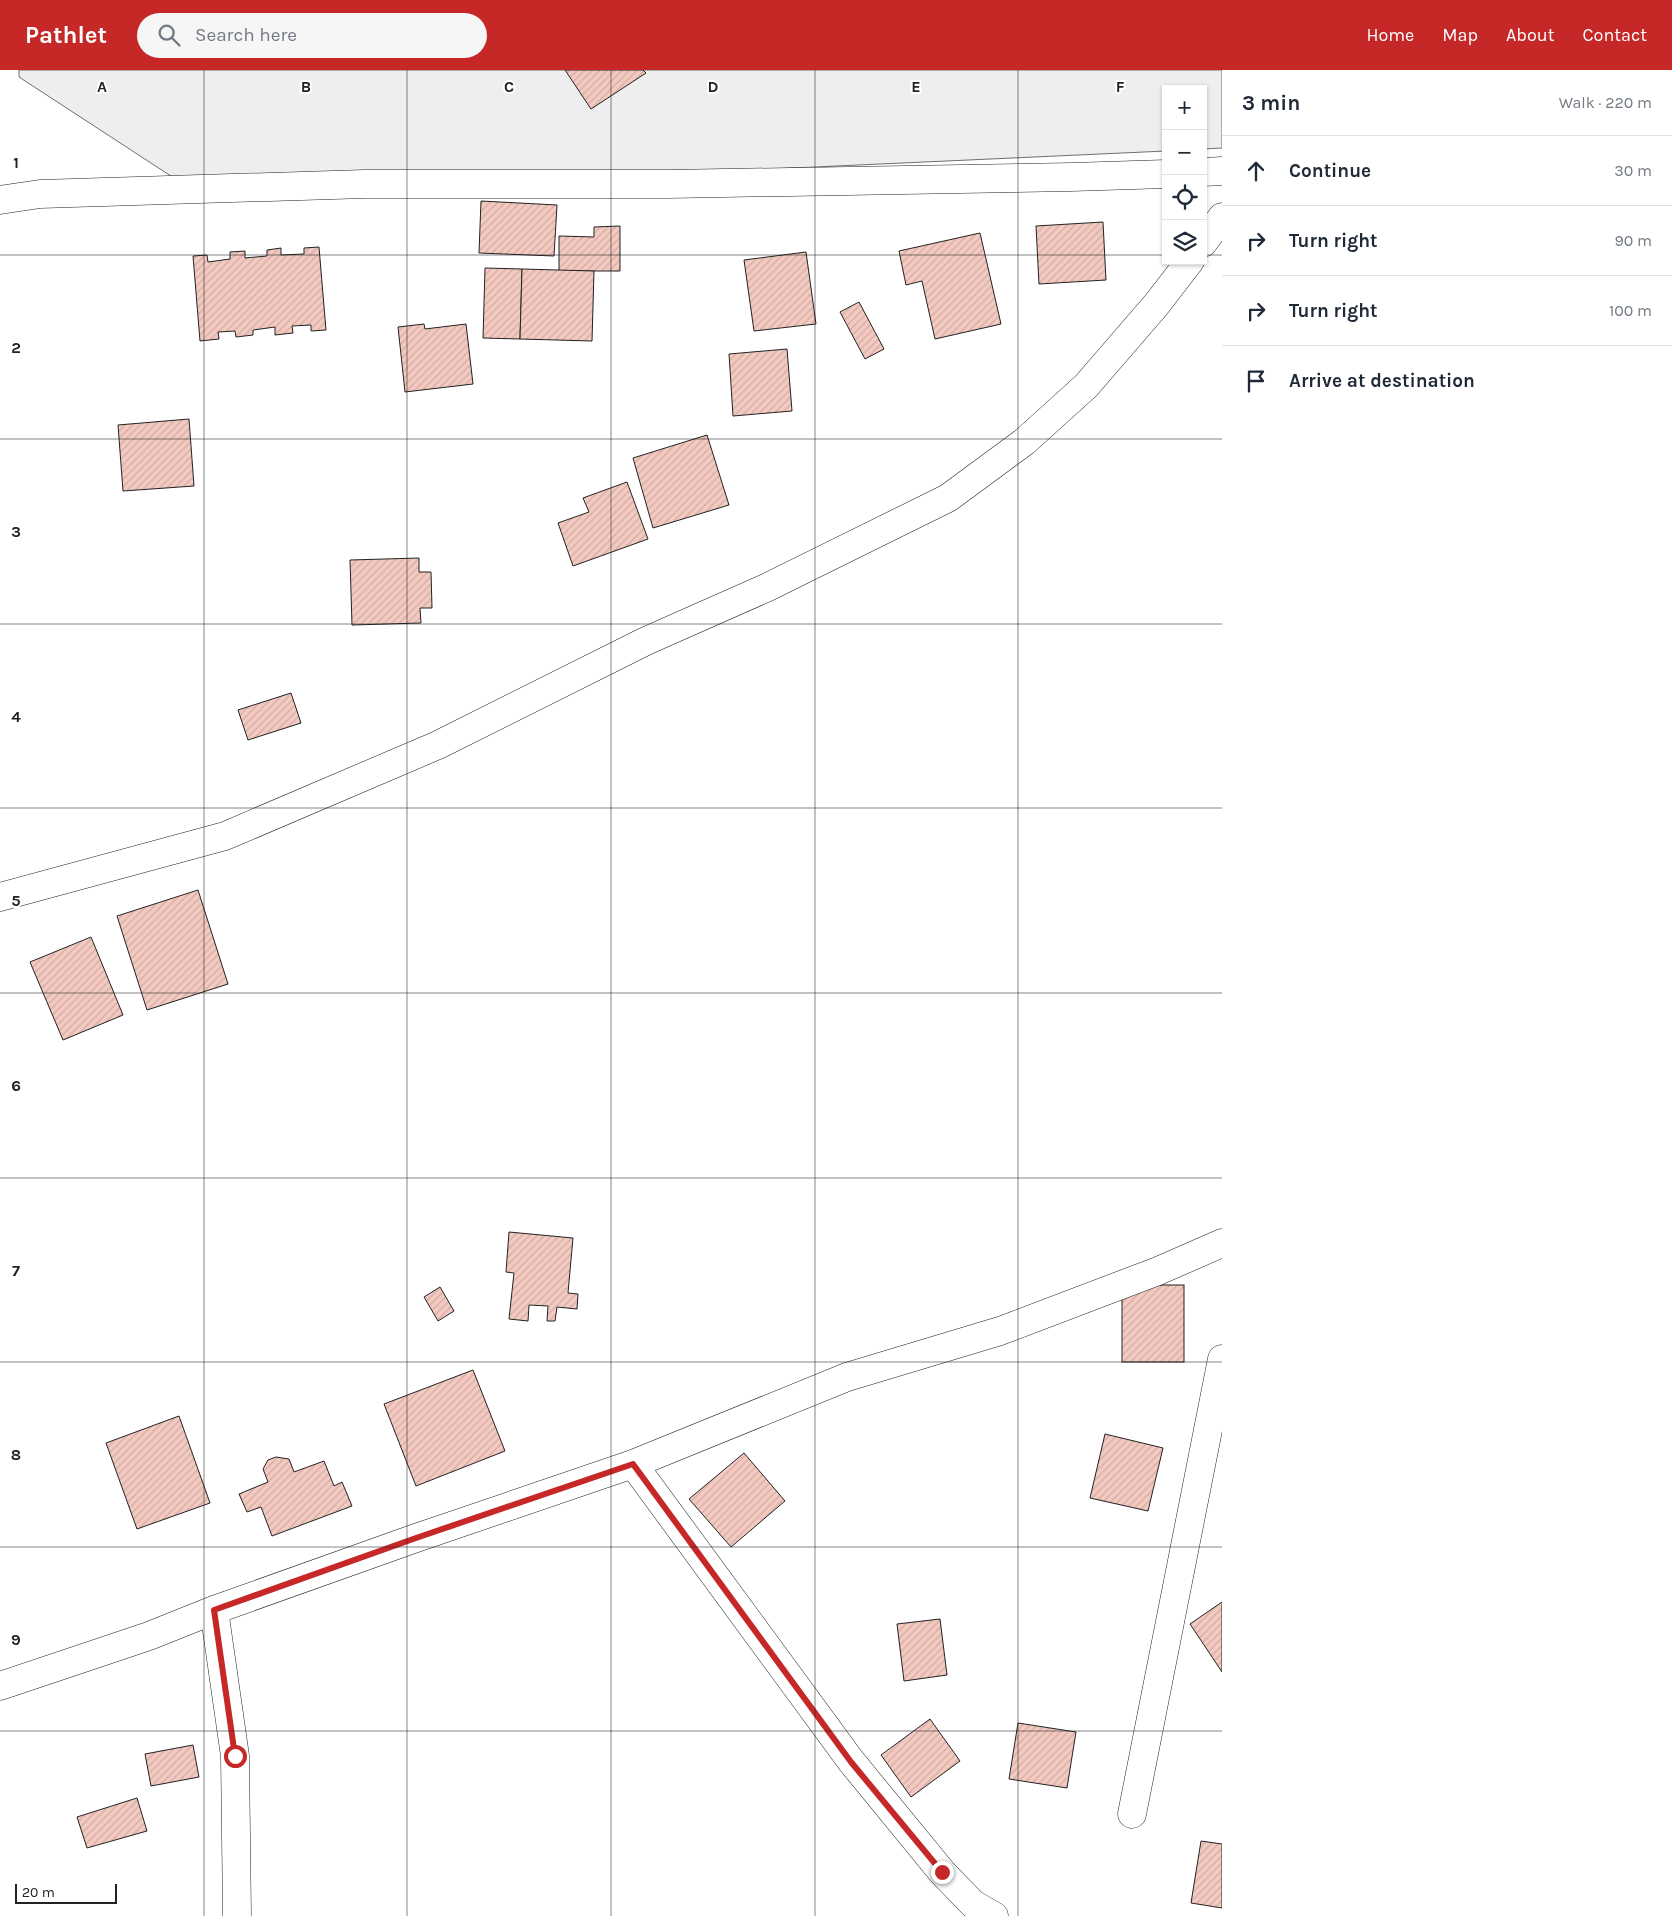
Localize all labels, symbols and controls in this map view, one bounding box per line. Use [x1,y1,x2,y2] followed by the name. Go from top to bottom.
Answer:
[137,13,487,58] search box
[25,21,107,49] text: Pathlet
[155,21,183,49] icon: search
[195,24,297,46] text: Search here
[1366,24,1414,46] text: Home
[1442,24,1478,46] text: Map
[1506,24,1555,46] text: About
[1583,24,1647,46] text: Contact
[97,77,107,96] text: A
[301,77,311,96] text: B
[504,77,514,96] text: C
[708,77,719,96] text: D
[911,77,921,96] text: E
[1116,77,1125,96] text: F
[1162,85,1207,265] map controls
[1162,85,1207,130] button: +
[1242,91,1300,115] text: 3 min
[1559,93,1652,112] text: Walk · 220 m
[1162,130,1207,175] button: −
[13,153,19,172] text: 1
[1242,157,1270,185] icon: ahead
[1289,160,1371,182] text: Continue
[1614,161,1652,180] text: 30 m
[1162,175,1207,220] button: locate
[1162,220,1207,265] button: layers
[1242,227,1270,255] icon: right
[1289,230,1378,252] text: Turn right
[1614,231,1652,250] text: 90 m
[1242,297,1270,325] icon: right
[1289,300,1378,322] text: Turn right
[1609,301,1652,320] text: 100 m
[11,338,21,357] text: 2
[1242,367,1270,395] icon: arrive
[1289,370,1475,392] text: Arrive at destination
[11,522,21,541] text: 3
[11,707,21,726] text: 4
[11,891,21,910] text: 5
[11,1076,21,1095] text: 6
[12,1261,20,1280] text: 7
[11,1445,21,1464] text: 8
[11,1630,21,1649] text: 9
[224,1745,247,1768] route start
[931,1861,954,1884] route end
[15,1881,118,1904] scale bar
[22,1884,55,1901] text: 20 m

